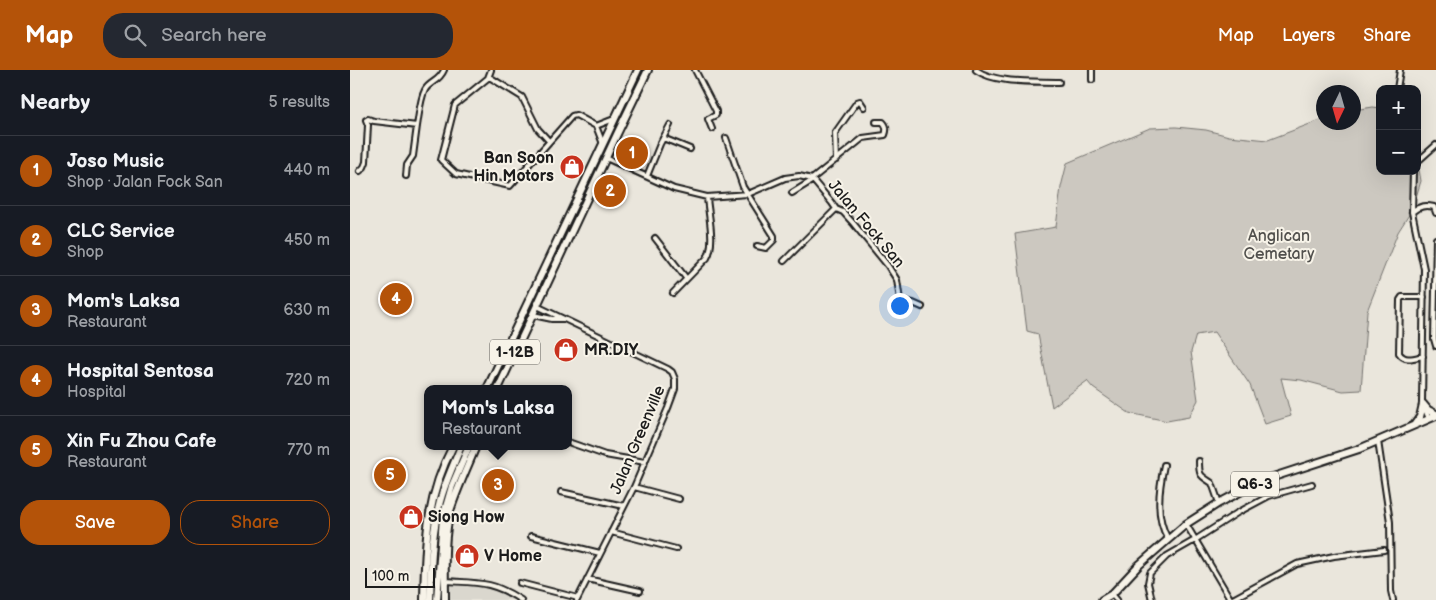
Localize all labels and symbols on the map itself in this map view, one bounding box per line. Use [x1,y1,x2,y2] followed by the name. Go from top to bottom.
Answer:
[1316,85,1361,130] north arrow
[616,134,648,172] pin: 1
[474,149,554,186] place label: Ban Soon Hin Motors
[559,154,585,180] shop icon: Ban Soon Hin Motors
[594,172,626,210] pin: 2
[824,176,908,272] street label: Jalan Fock San
[1244,227,1315,264] park label: Anglican Cemetary
[380,280,412,318] pin: 4
[887,293,913,319] your location
[553,337,579,363] shop icon: MR.DIY
[490,340,540,364] road number: 1-12B
[584,341,639,360] place label: MR.DIY
[607,382,670,497] street label: Jalan Greenville
[374,456,406,494] pin: 5
[482,466,514,504] pin: 3
[1231,472,1279,496] road number: Q6-3
[398,504,424,530] shop icon: Siong How
[428,508,505,527] place label: Siong How
[454,543,480,569] shop icon: V Home
[484,547,542,566] place label: V Home
[365,565,435,588] scale bar

